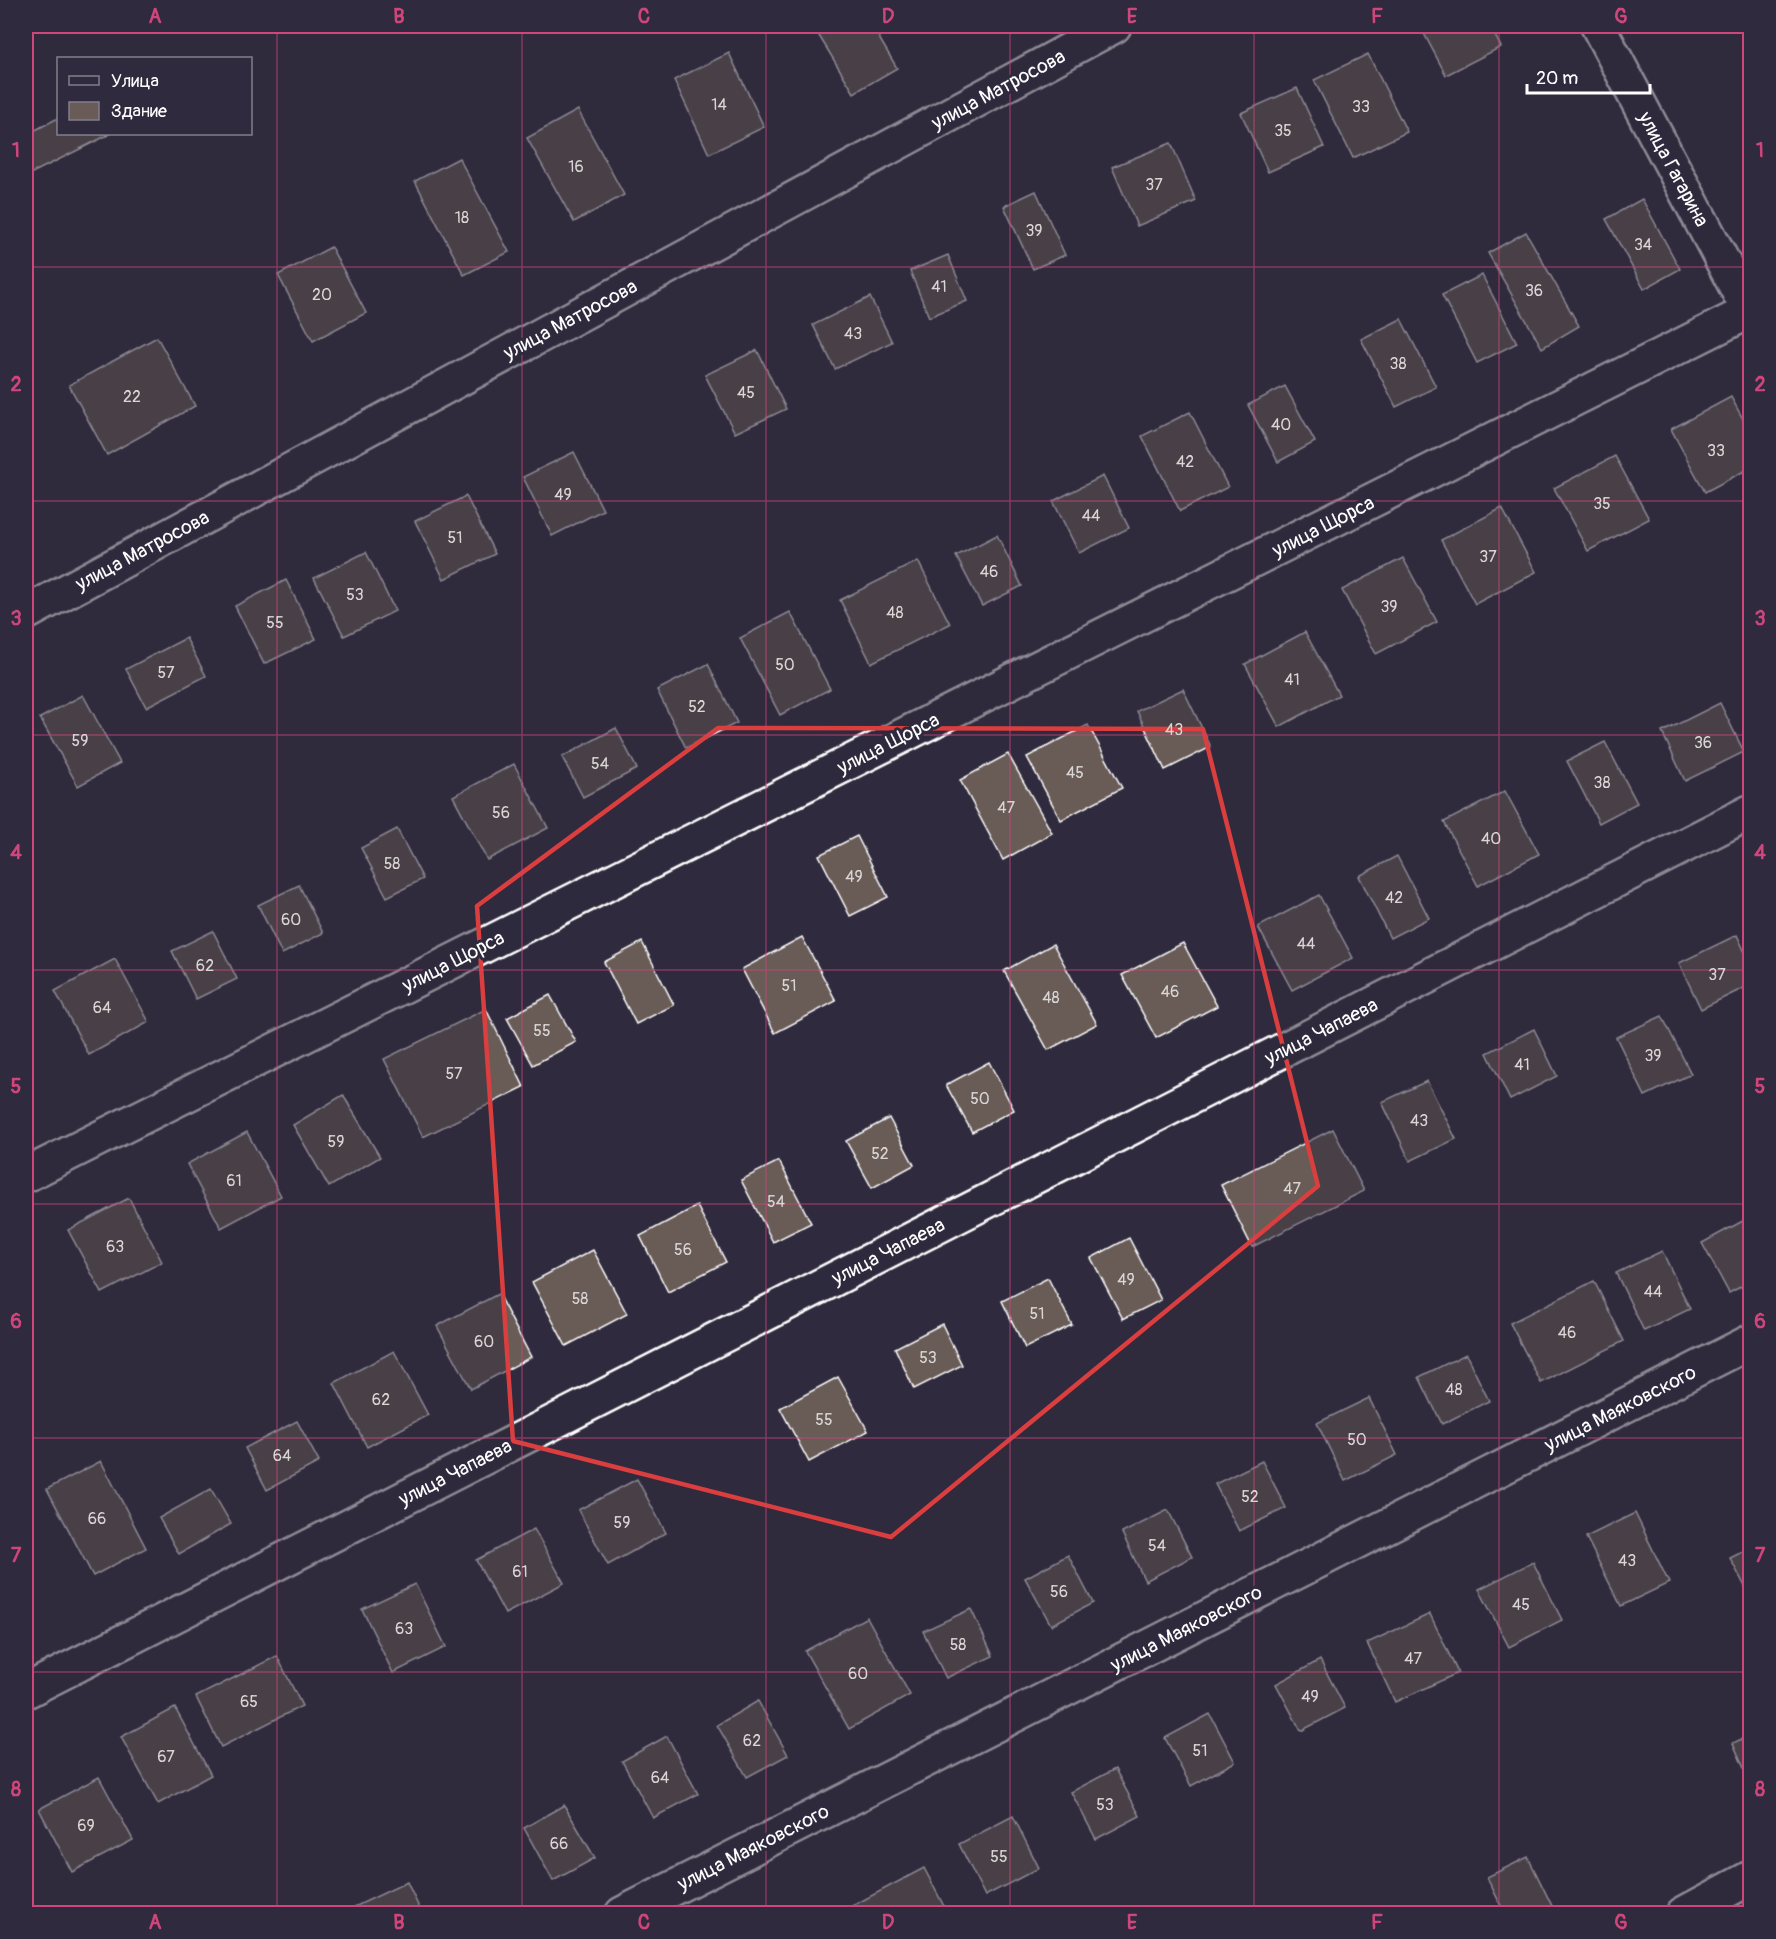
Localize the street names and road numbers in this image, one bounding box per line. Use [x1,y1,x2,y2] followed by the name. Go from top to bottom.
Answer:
[926,44,1069,136] street label: улица Матросова
[1632,107,1714,231] street label: улица Гагарина
[498,274,641,366] street label: улица Матросова
[1267,490,1379,563] street label: улица Щорса
[70,505,213,597] street label: улица Матросова
[832,707,944,780] street label: улица Щорса
[397,925,509,998] street label: улица Щорса
[1259,992,1382,1071] street label: улица Чапаева
[826,1212,949,1291] street label: улица Чапаева
[1539,1359,1700,1458] street label: улица Маяковского
[393,1433,516,1512] street label: улица Чапаева
[1105,1579,1266,1678] street label: улица Маяковского
[672,1798,833,1897] street label: улица Маяковского

